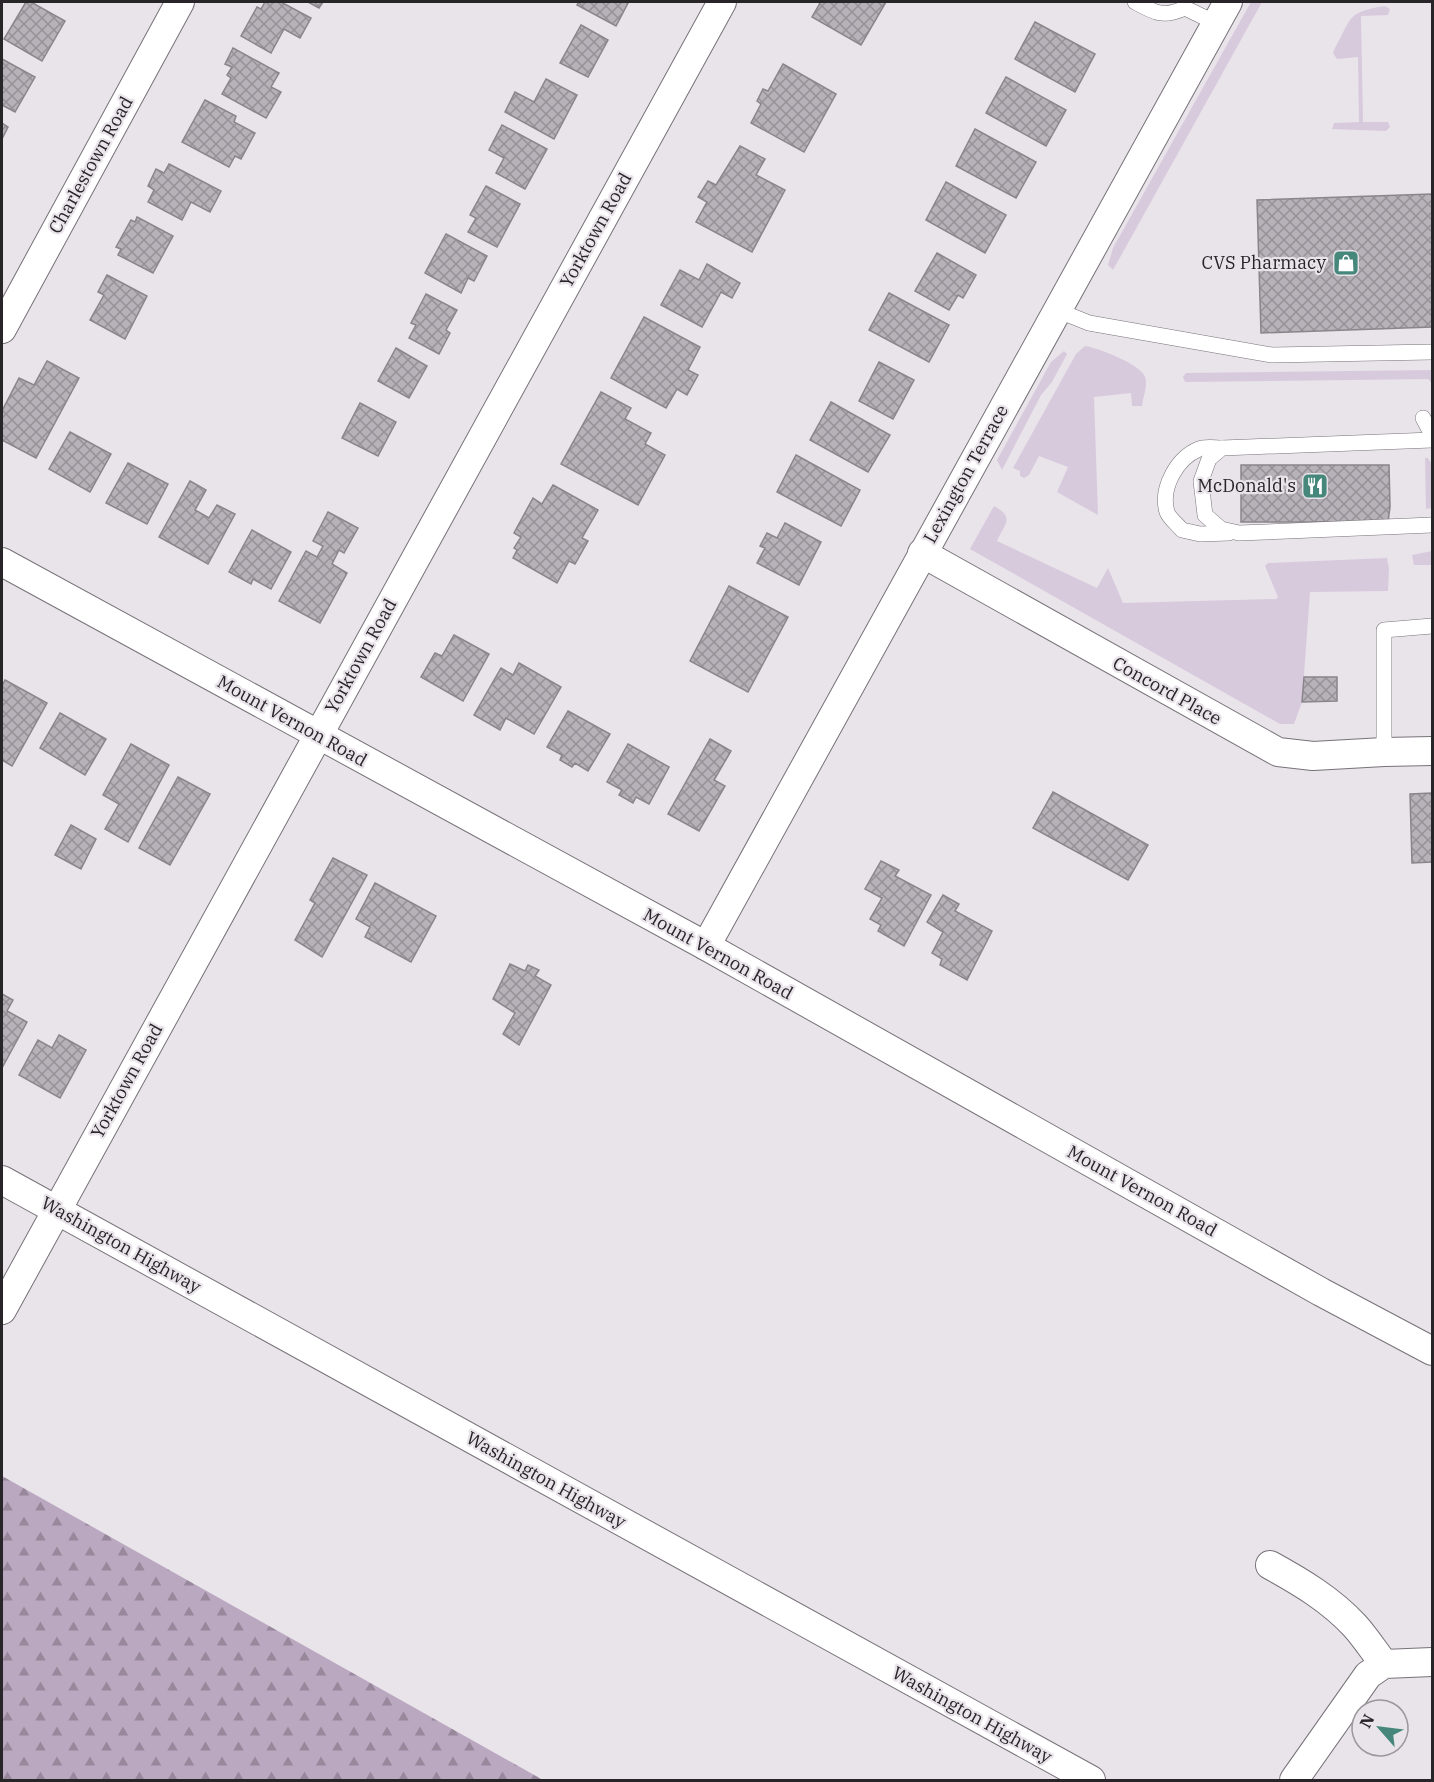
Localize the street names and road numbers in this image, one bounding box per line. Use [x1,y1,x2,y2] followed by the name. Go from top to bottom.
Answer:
[43,92,138,237] street label: Charlestown Road
[555,168,637,291] street label: Yorktown Road
[918,401,1013,547] street label: Lexington Terrace
[320,594,402,717] street label: Yorktown Road
[1109,651,1226,730] street label: Concord Place
[213,670,371,771] street label: Mount Vernon Road
[639,903,797,1004] street label: Mount Vernon Road
[86,1019,168,1142] street label: Yorktown Road
[1063,1140,1221,1241] street label: Mount Vernon Road
[37,1191,205,1298] street label: Washington Highway
[462,1426,630,1533] street label: Washington Highway
[888,1661,1056,1768] street label: Washington Highway

